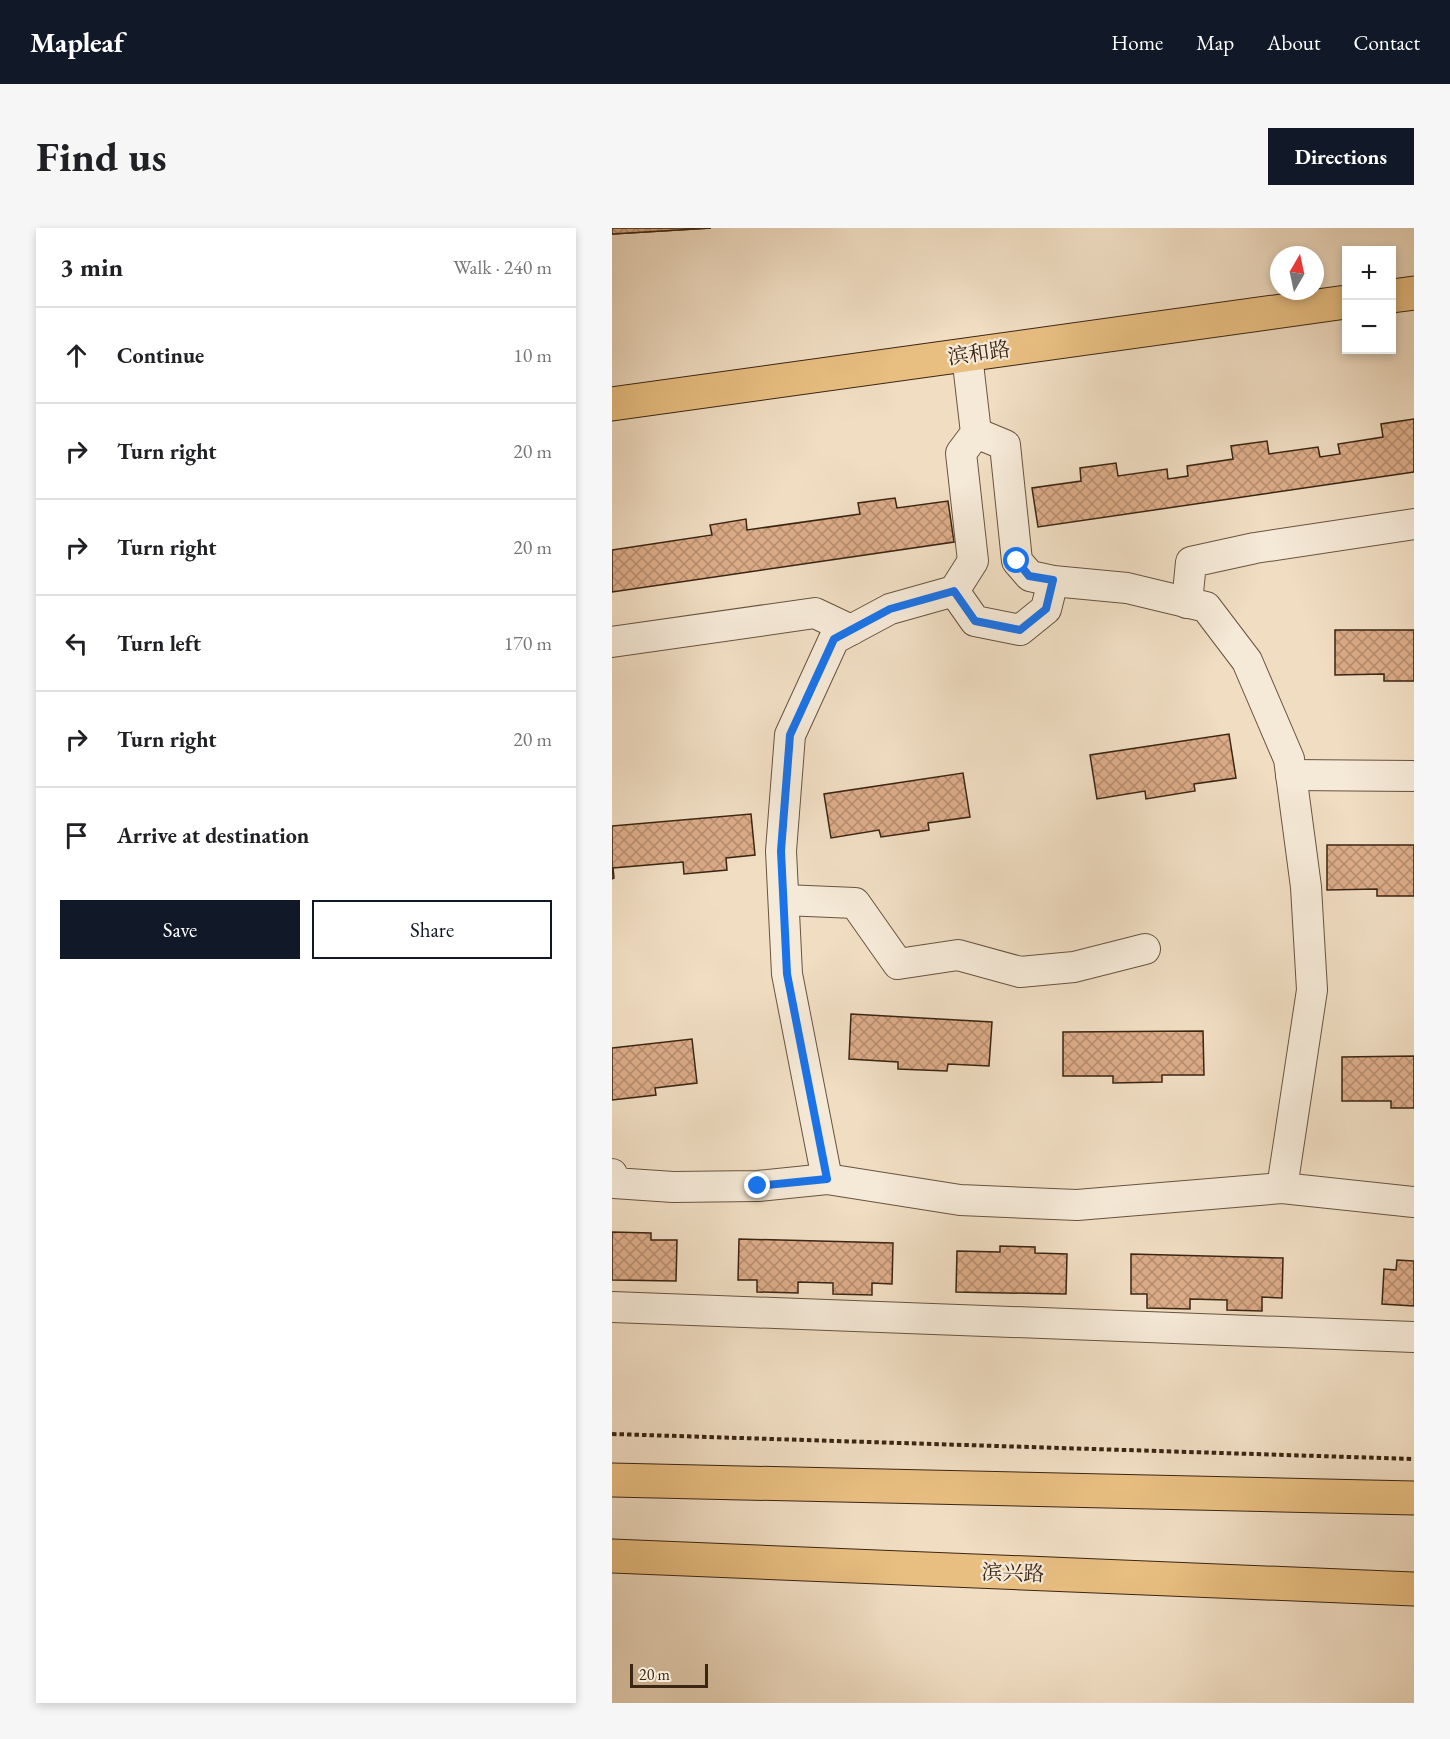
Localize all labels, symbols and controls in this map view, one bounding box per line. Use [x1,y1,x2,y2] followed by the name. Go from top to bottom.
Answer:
[30,24,124,60] text: Mapleaf
[1111,29,1163,56] text: Home
[1196,29,1234,56] text: Map
[1267,29,1320,56] text: About
[1353,29,1420,56] text: Contact
[1268,128,1414,185] button: Directions
[36,129,167,184] text: Find us
[1270,246,1324,300] north arrow
[1342,246,1396,354] map controls
[1342,246,1396,300] button: +
[60,250,123,284] text: 3 min
[453,254,552,280] text: Walk · 240 m
[1342,300,1396,354] button: −
[946,335,1012,370] street label: 滨和路
[60,339,93,372] icon: ahead
[117,341,204,370] text: Continue
[513,342,552,368] text: 10 m
[60,435,93,468] icon: right
[117,437,216,466] text: Turn right
[513,438,552,464] text: 20 m
[60,531,93,564] icon: right
[117,533,216,562] text: Turn right
[513,534,552,560] text: 20 m
[1003,547,1029,573] route start
[60,627,93,660] icon: left
[117,629,201,658] text: Turn left
[504,630,552,656] text: 170 m
[60,723,93,756] icon: right
[117,725,216,754] text: Turn right
[513,726,552,752] text: 20 m
[60,819,93,852] icon: arrive
[117,821,309,850] text: Arrive at destination
[60,900,300,959] button: Save
[312,900,552,959] button: Share
[744,1172,770,1198] route end
[981,1558,1045,1587] street label: 滨兴路
[630,1661,708,1688] scale bar
[639,1664,670,1685] text: 20 m

